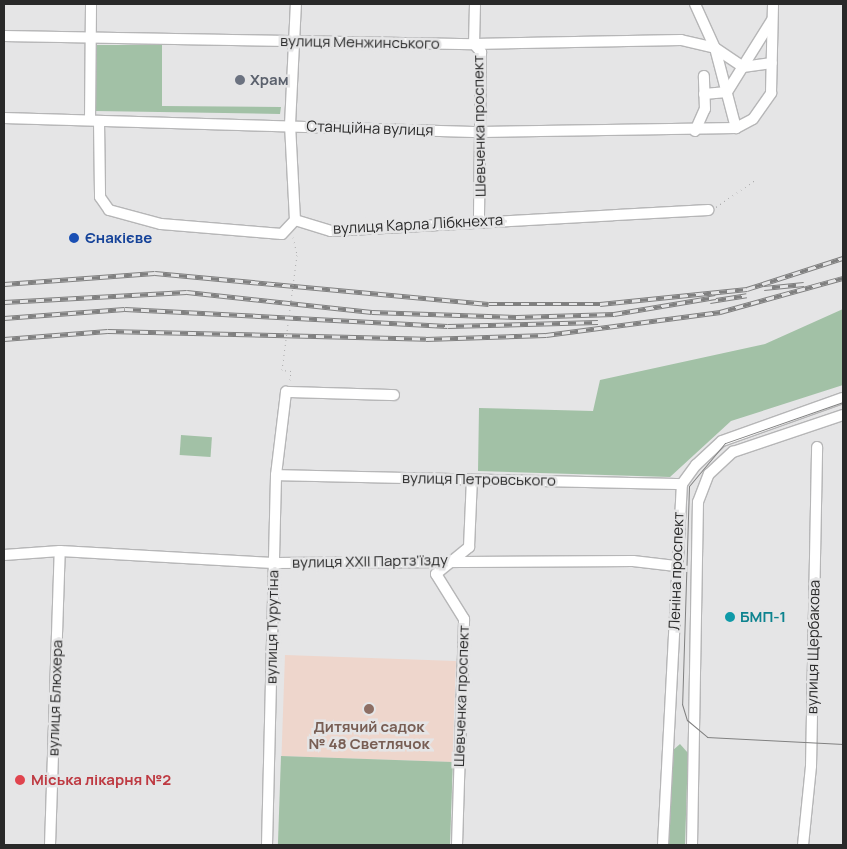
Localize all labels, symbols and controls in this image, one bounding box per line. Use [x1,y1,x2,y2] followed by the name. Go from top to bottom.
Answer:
[280,32,440,52] street label: вулиця Менжинського
[469,55,489,197] street label: Шевченка проспект
[250,71,289,89] place label: Храм
[234,74,246,86] marker: Храм
[306,117,434,139] street label: Станційна вулиця
[332,211,504,237] street label: вулиця Карла Лібкнехта
[85,229,152,247] place label: Єнакієве
[67,231,81,245] marker: Єнакієве
[402,469,556,489] street label: вулиця Петровського
[665,511,687,631] street label: Леніна проспект
[292,551,448,571] street label: вулиця XXII Партз'їзду
[262,570,282,684] street label: вулиця Турутіна
[803,580,823,714] street label: вулиця Щербакова
[740,608,786,626] place label: БМП-1
[724,611,736,623] marker: БМП-1
[450,625,472,767] street label: Шевченка проспект
[44,640,66,756] street label: вулиця Блюхера
[363,703,375,715] marker: Дитячий садок № 48 Светлячок
[308,717,430,752] place label: Дитячий садок № 48 Светлячок
[31,771,171,789] place label: Міська лікарня №2
[13,773,27,787] marker: Міська лікарня №2

